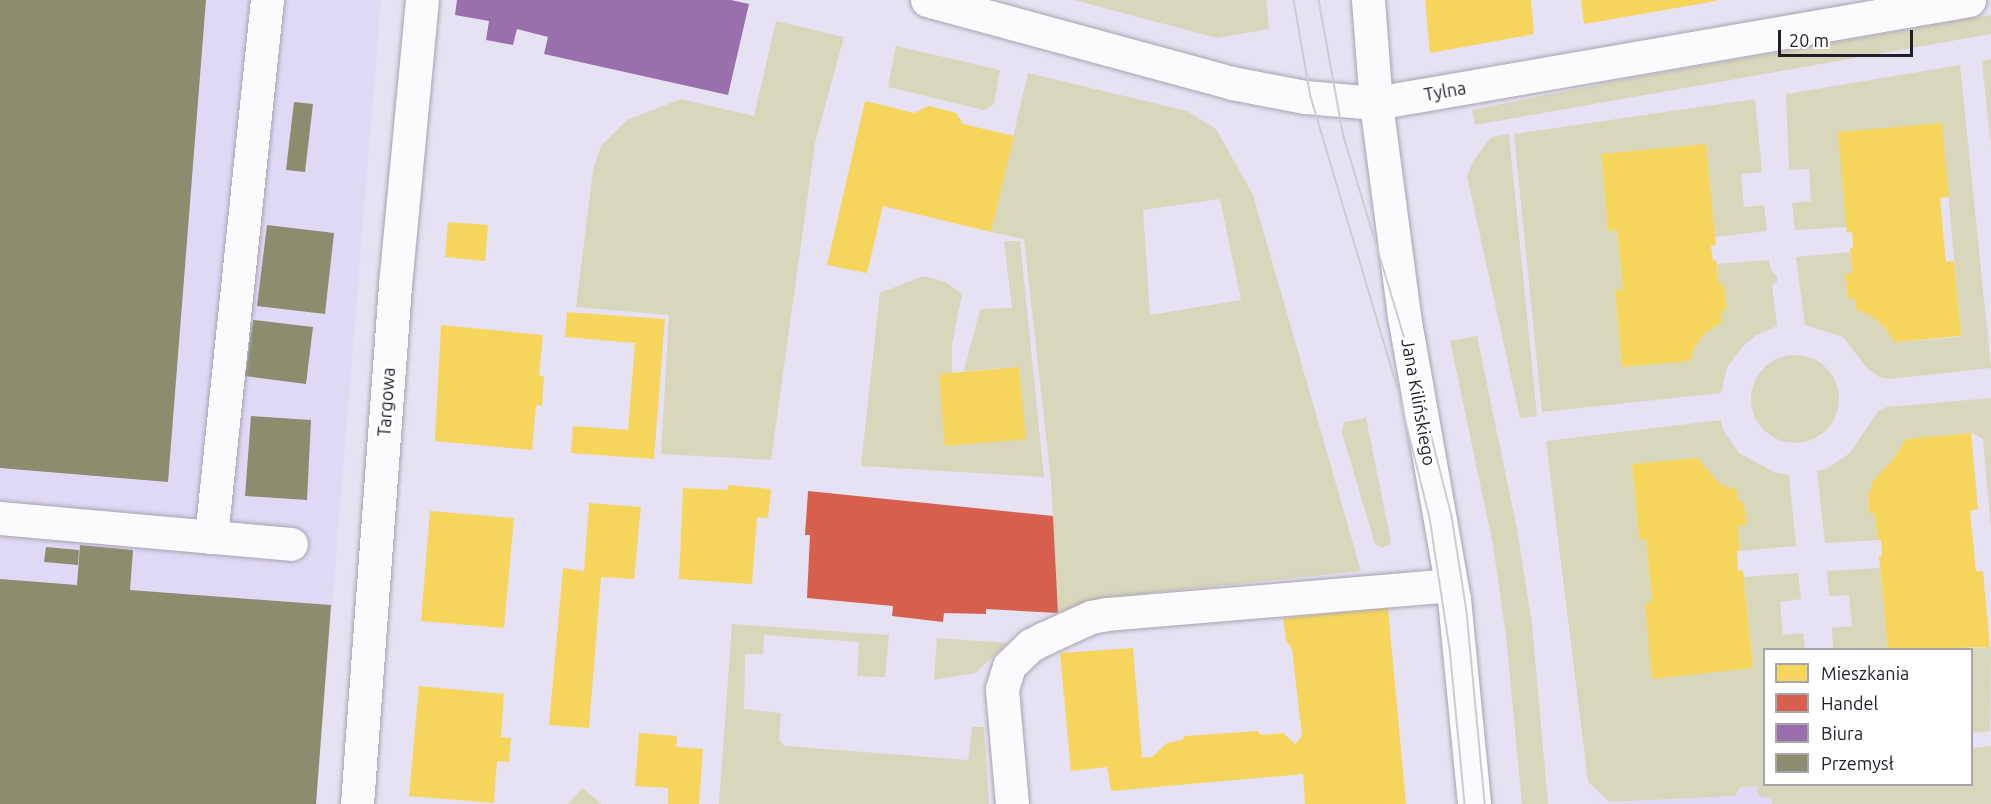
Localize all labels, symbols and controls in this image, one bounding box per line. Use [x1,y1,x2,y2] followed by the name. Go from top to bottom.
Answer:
[1781,18,1916,56] scale bar
[1789,30,1829,50] text: 20 m
[1422,77,1468,105] street label: Tylna
[1397,337,1441,467] street label: Jana Kilińskiego
[373,367,399,437] street label: Targowa
[1763,648,1973,786] legend
[1821,663,1909,683] text: Mieszkania
[1821,693,1878,713] text: Handel
[1821,723,1863,743] text: Biura
[1821,753,1894,773] text: Przemysł

